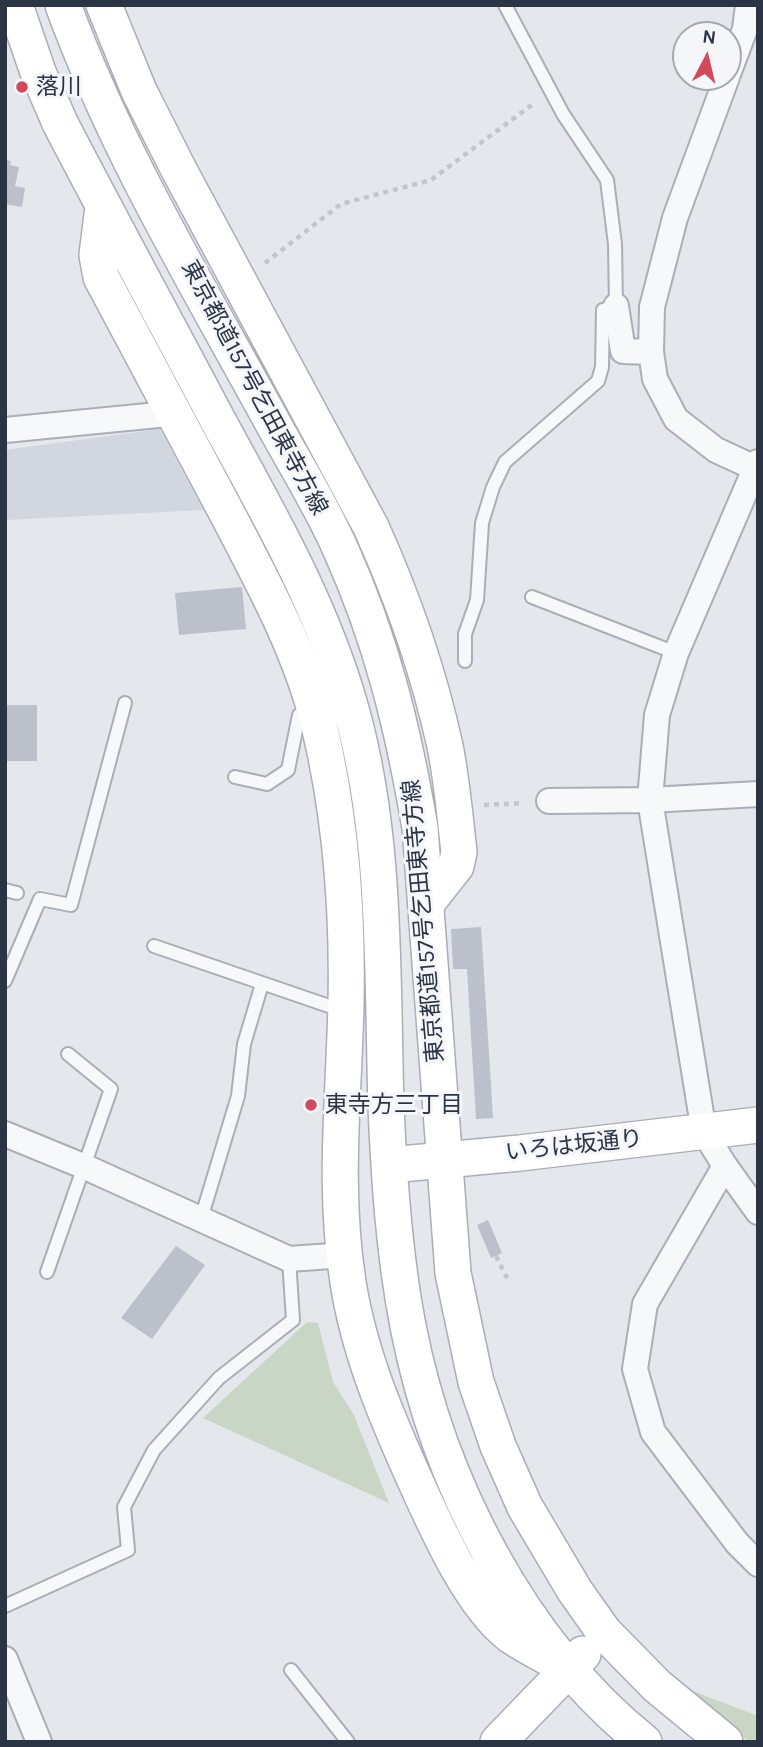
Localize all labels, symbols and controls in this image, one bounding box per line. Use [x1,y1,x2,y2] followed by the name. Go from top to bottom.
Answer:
[672,21,742,91] north arrow
[701,25,717,49] text: N
[36,73,82,101] place label: 落川
[14,79,30,95] marker: 落川
[175,256,333,520] street label: 東京都道157号乞田東寺方線
[398,778,450,1064] street label: 東京都道157号乞田東寺方線
[325,1091,463,1119] place label: 東寺方三丁目
[303,1097,319,1113] marker: 東寺方三丁目
[504,1125,644,1167] street label: いろは坂通り

